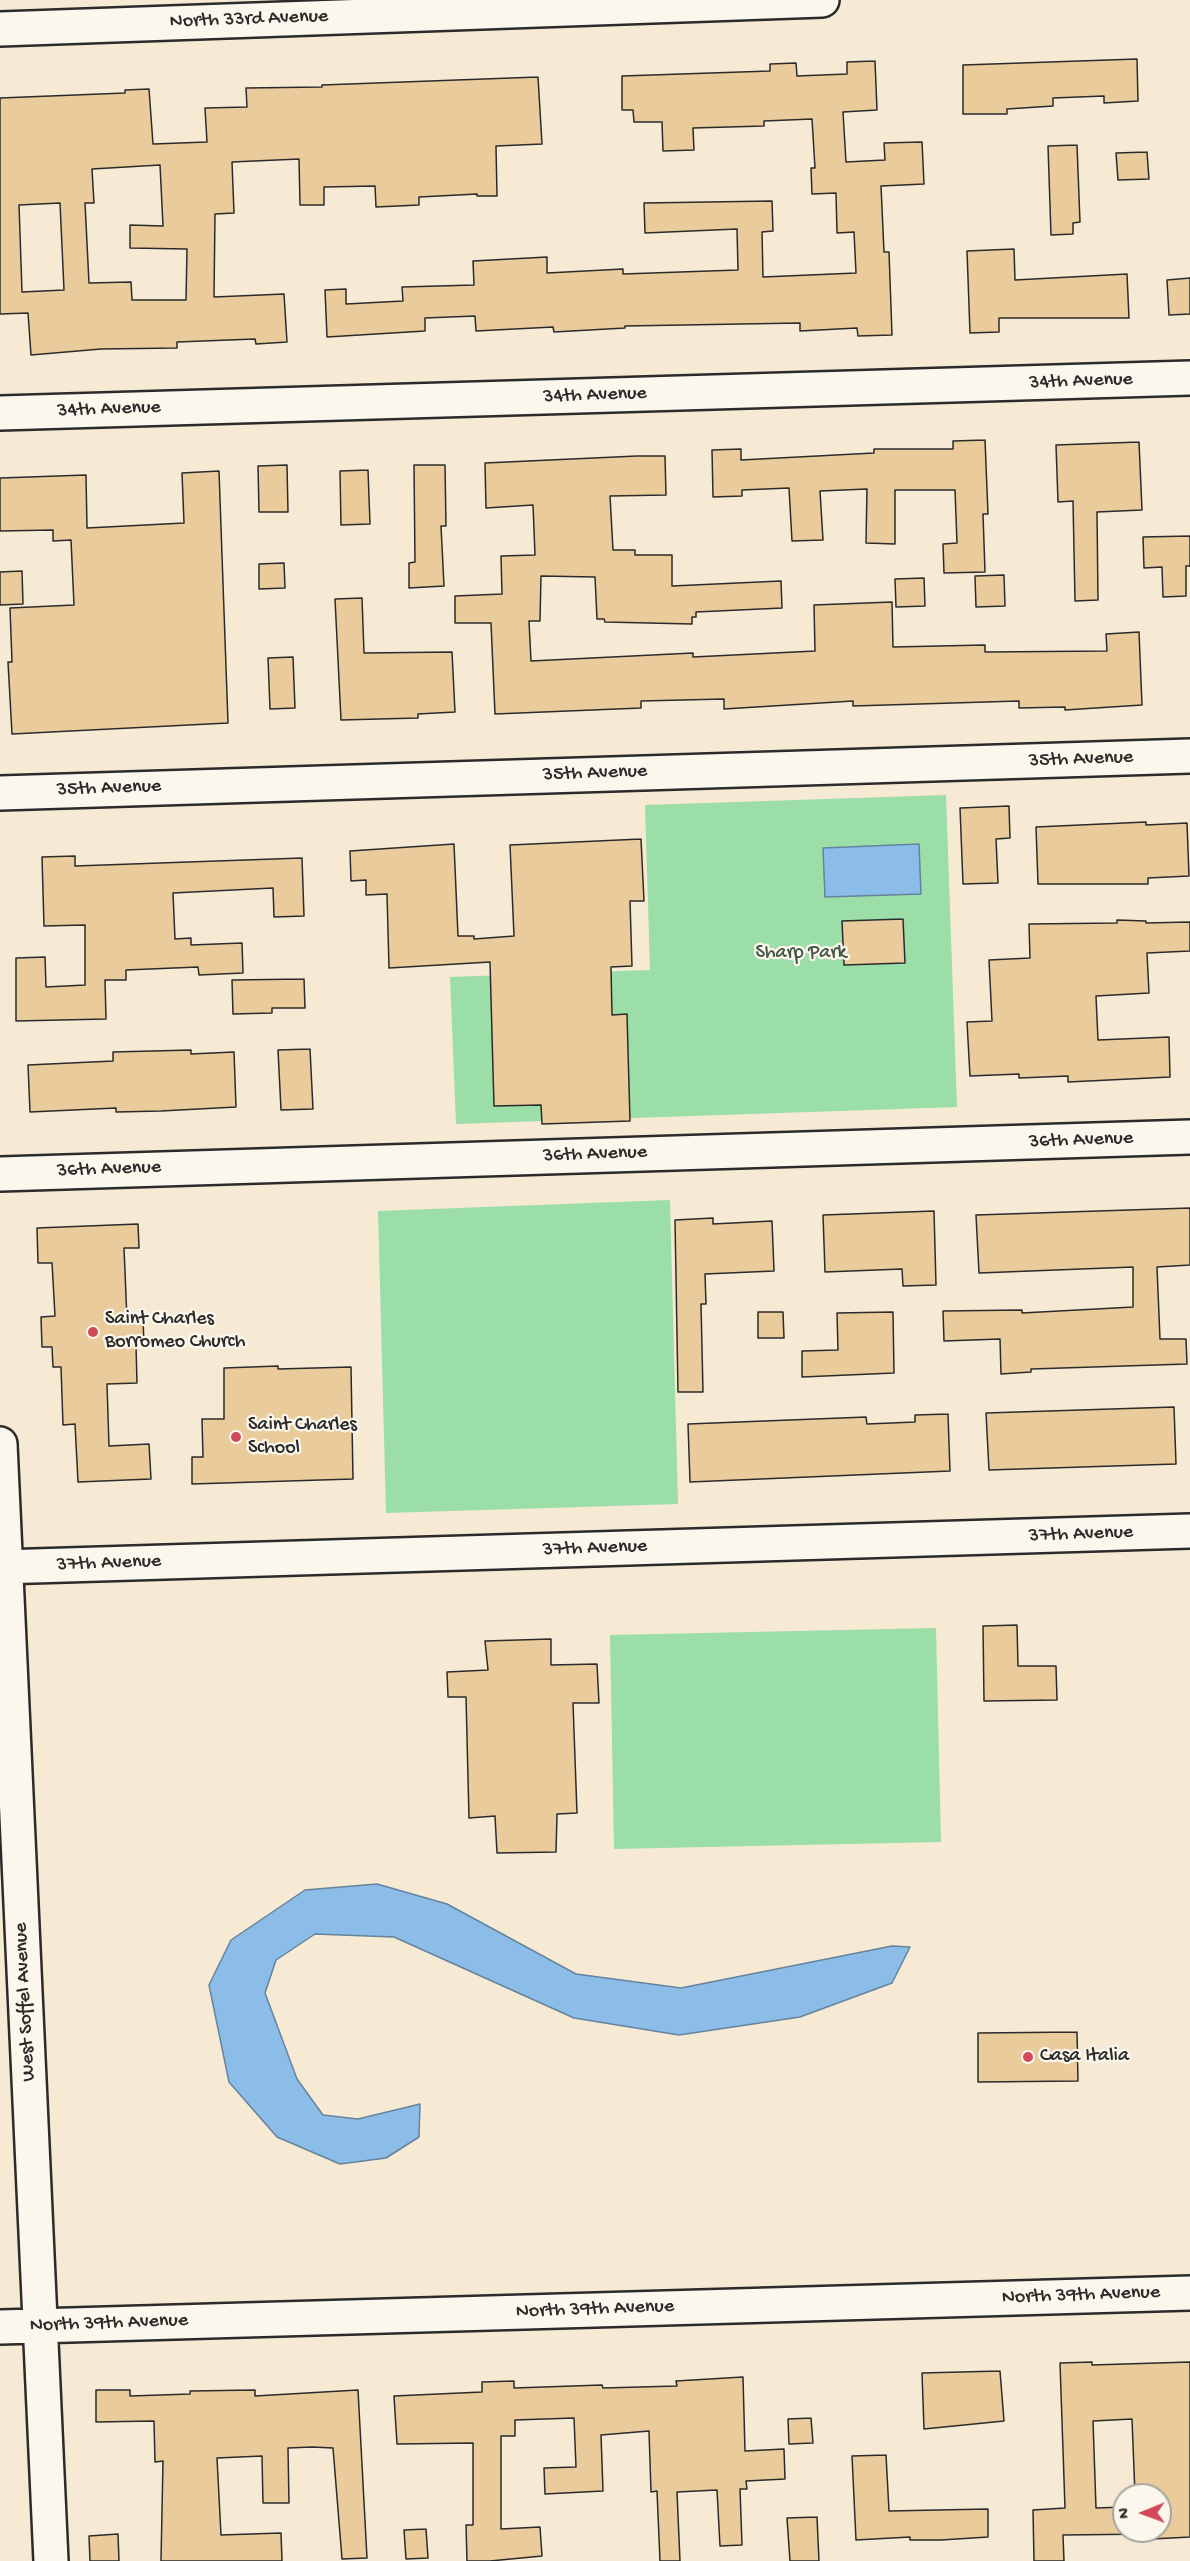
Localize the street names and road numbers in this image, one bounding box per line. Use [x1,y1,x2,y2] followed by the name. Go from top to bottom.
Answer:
[169,5,329,35] street label: North 33rd Avenue
[1029,368,1133,396] street label: 34th Avenue
[543,382,647,410] street label: 34th Avenue
[57,396,161,424] street label: 34th Avenue
[1028,746,1134,774] street label: 35th Avenue
[542,760,648,788] street label: 35th Avenue
[56,775,162,803] street label: 35th Avenue
[1028,1127,1134,1155] street label: 36th Avenue
[542,1141,648,1169] street label: 36th Avenue
[56,1156,162,1184] street label: 36th Avenue
[1028,1521,1134,1549] street label: 37th Avenue
[542,1535,648,1563] street label: 37th Avenue
[56,1550,162,1578] street label: 37th Avenue
[10,1922,42,2082] street label: West Soffel Avenue
[1001,2281,1161,2311] street label: North 39th Avenue
[515,2295,675,2325] street label: North 39th Avenue
[29,2309,189,2339] street label: North 39th Avenue

